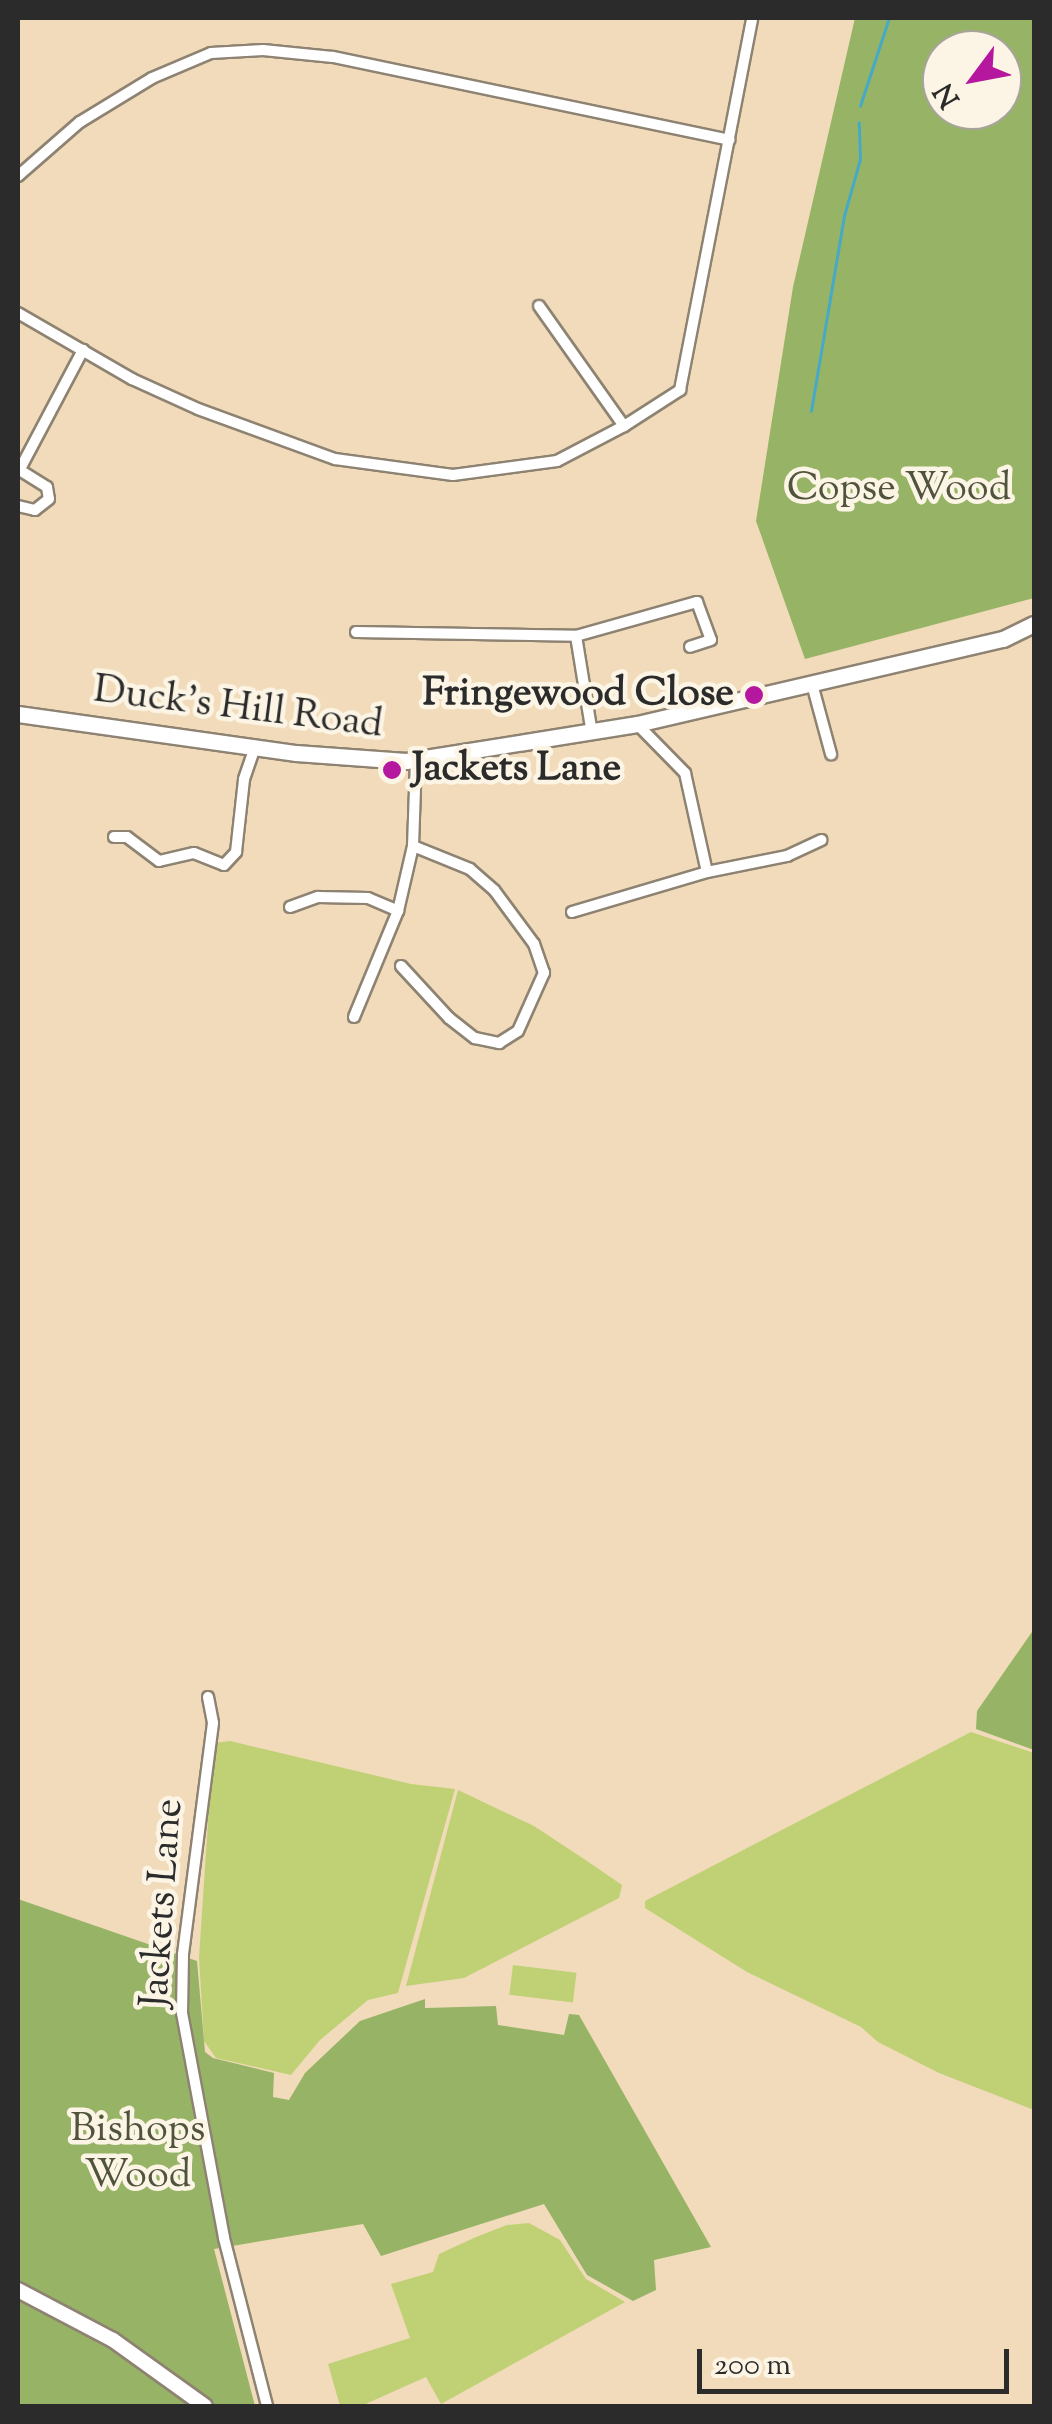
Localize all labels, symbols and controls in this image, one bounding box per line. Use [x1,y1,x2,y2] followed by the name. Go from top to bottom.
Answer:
[922,30,1022,130] north arrow
[925,75,971,115] text: N
[787,466,1011,514] park label: Copse Wood
[91,667,385,751] street label: Duck's Hill Road
[423,671,734,719] place label: Fringewood Close
[743,684,765,706] marker: Fringewood Close
[412,746,621,794] place label: Jackets Lane
[381,759,403,781] marker: Jackets Lane
[133,1797,195,2009] street label: Jackets Lane
[71,2107,205,2201] park label: Bishops Wood
[702,2329,1014,2391] scale bar
[714,2345,791,2388] text: 200 m

